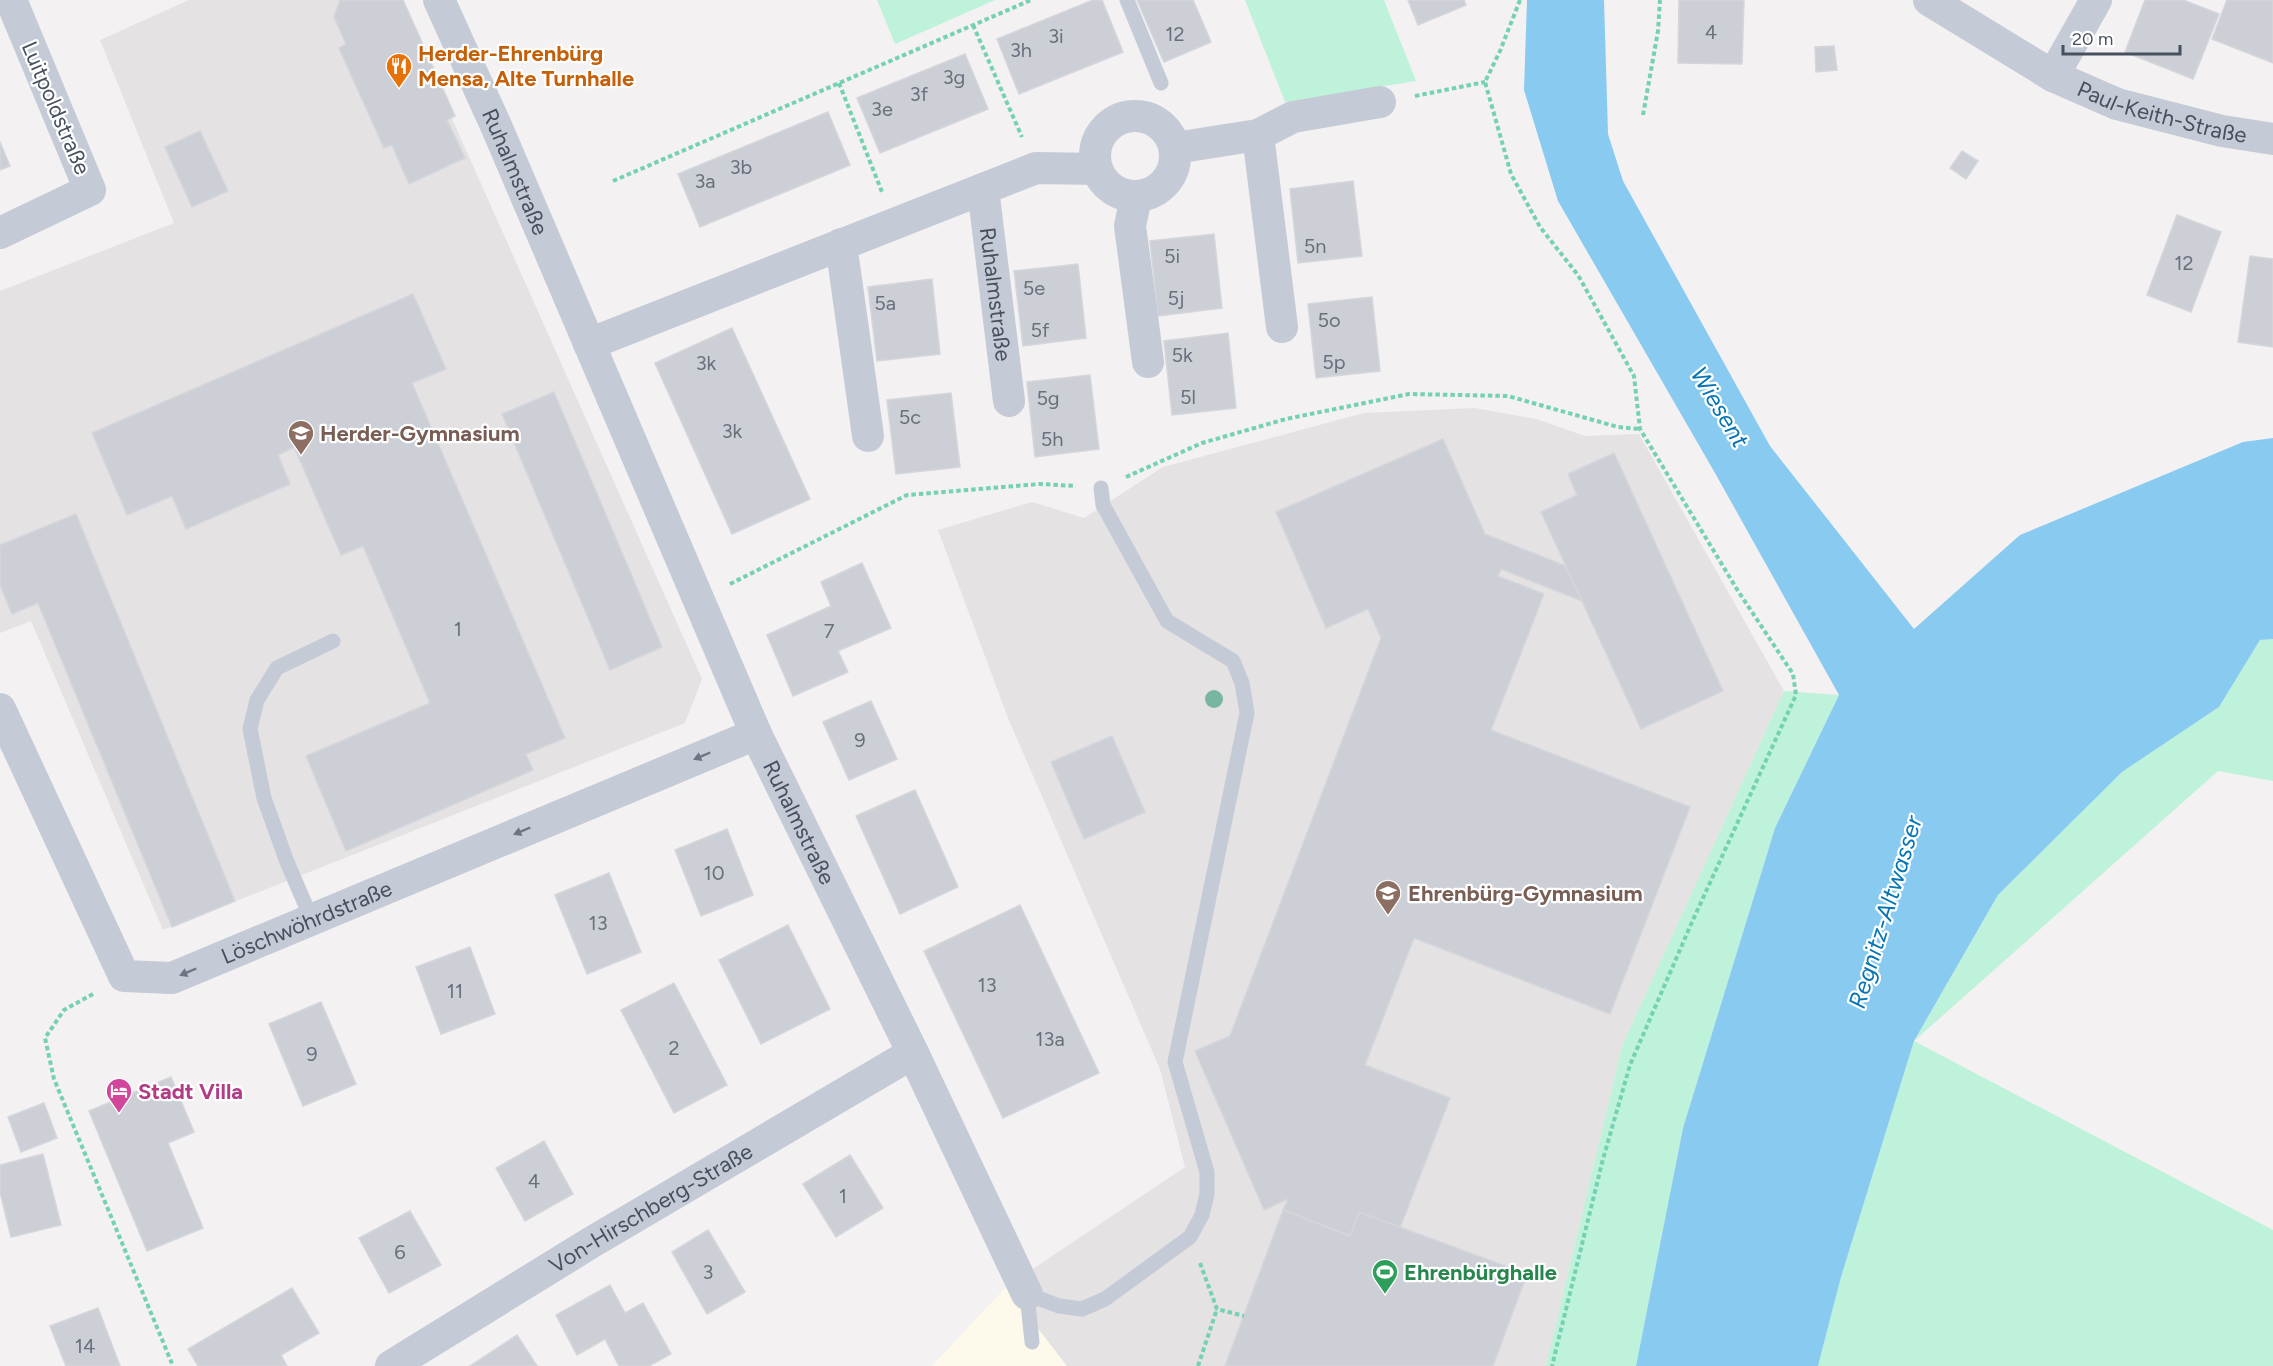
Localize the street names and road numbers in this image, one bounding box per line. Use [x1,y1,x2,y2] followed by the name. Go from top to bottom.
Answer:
[16,37,96,179] street label: Luitpoldstraße
[2073,75,2249,148] street label: Paul-Keith-Straße
[476,104,555,239] street label: Ruhalmstraße
[974,226,1018,363] street label: Ruhalmstraße
[758,756,841,889] street label: Ruhalmstraße
[217,874,396,970] street label: Löschwöhrdstraße
[544,1137,757,1279] street label: Von-Hirschberg-Straße

